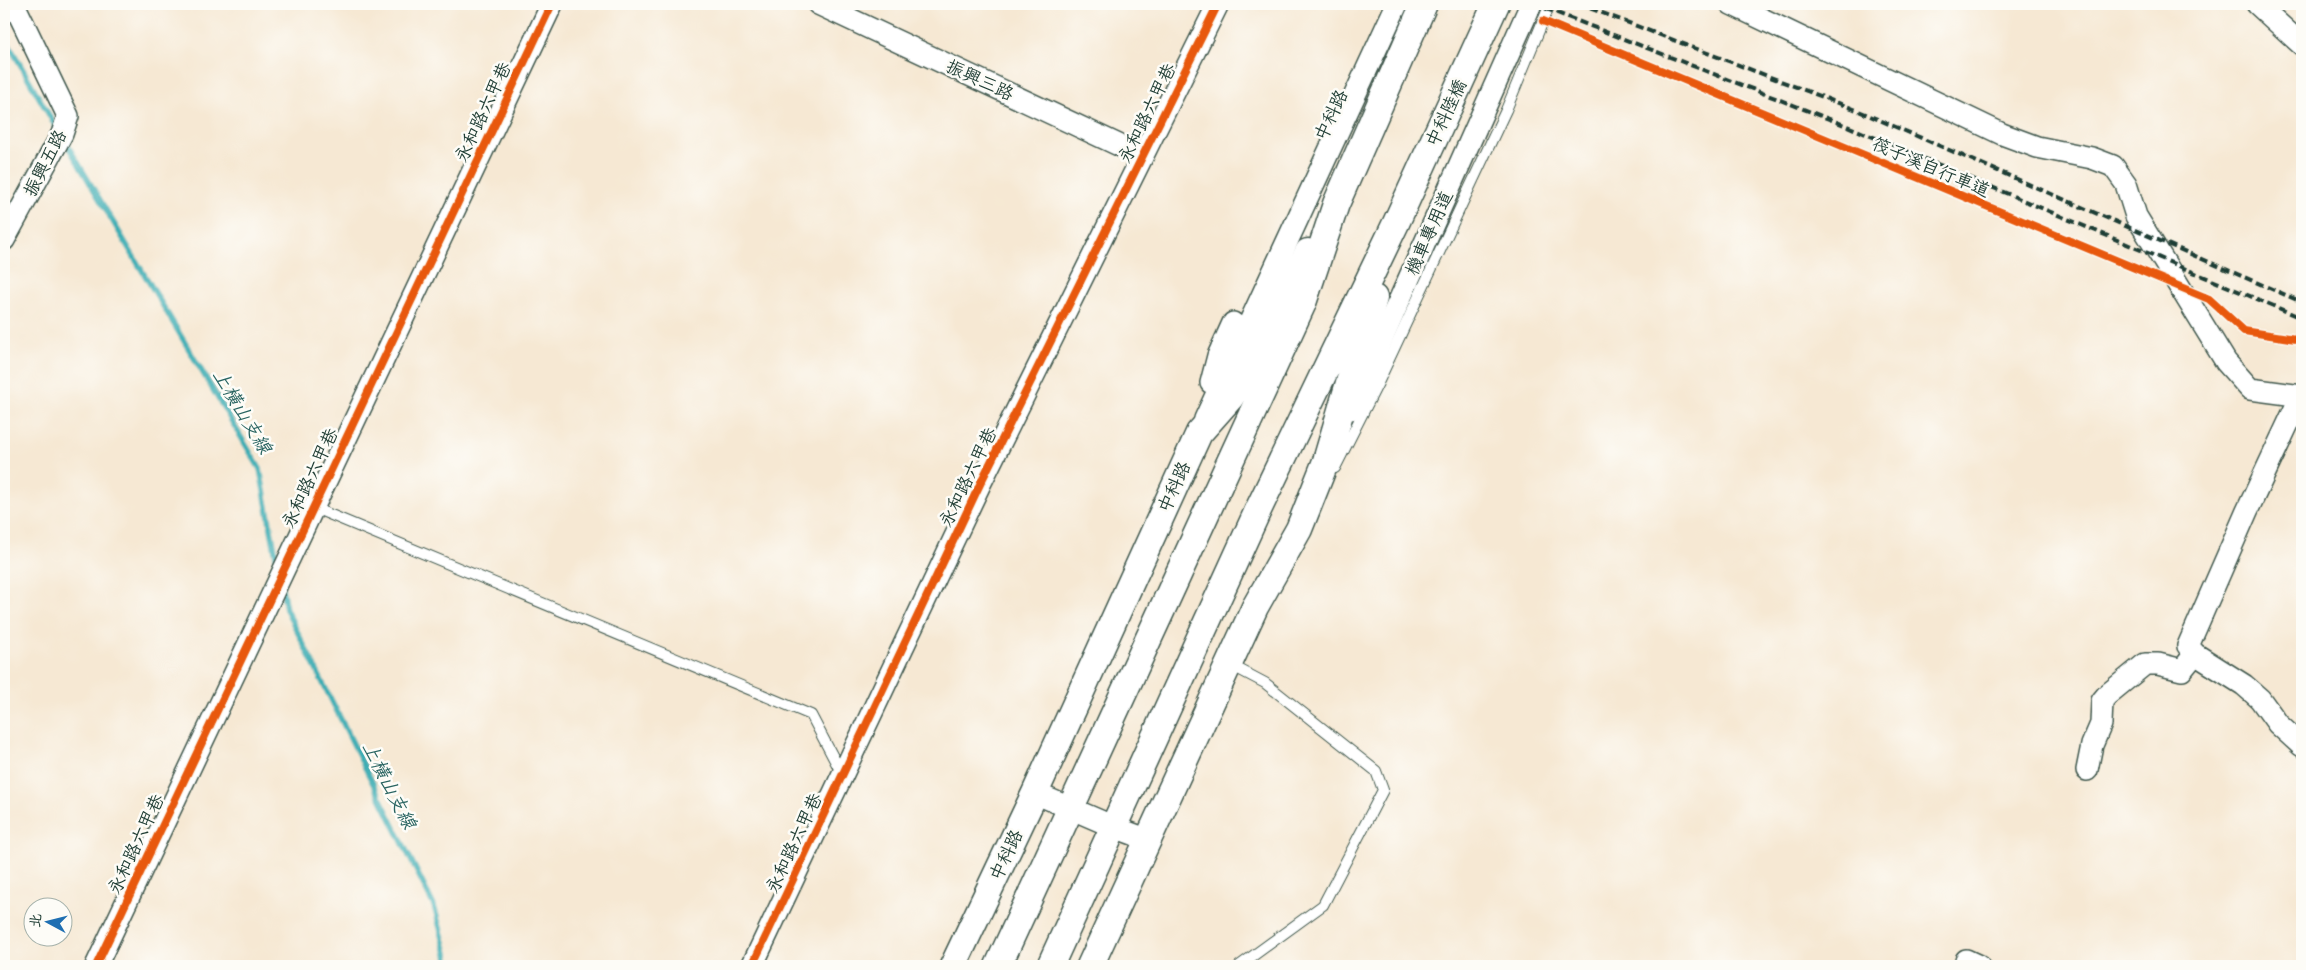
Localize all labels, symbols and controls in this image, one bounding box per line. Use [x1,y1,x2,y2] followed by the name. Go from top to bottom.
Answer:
[943,55,1017,105] street label: 振興三路
[450,58,516,166] street label: 永和路六甲巷
[1113,60,1181,166] street label: 永和路六甲巷
[1421,76,1471,150] street label: 中科陸橋
[1310,86,1352,144] street label: 中科路
[19,126,71,200] street label: 振興五路
[1869,132,1993,202] street label: 筏子溪自行車道
[1401,187,1457,279] street label: 機車專用道
[208,365,277,459] water label: 上橫山支線
[277,424,343,532] street label: 永和路六甲巷
[934,424,1002,530] street label: 永和路六甲巷
[1153,458,1195,516] street label: 中科路
[358,738,422,834] water label: 上橫山支線
[761,789,827,897] street label: 永和路六甲巷
[103,790,169,898] street label: 永和路六甲巷
[985,826,1027,884] street label: 中科路
[22,898,72,948] north arrow
[26,912,45,928] text: 北

